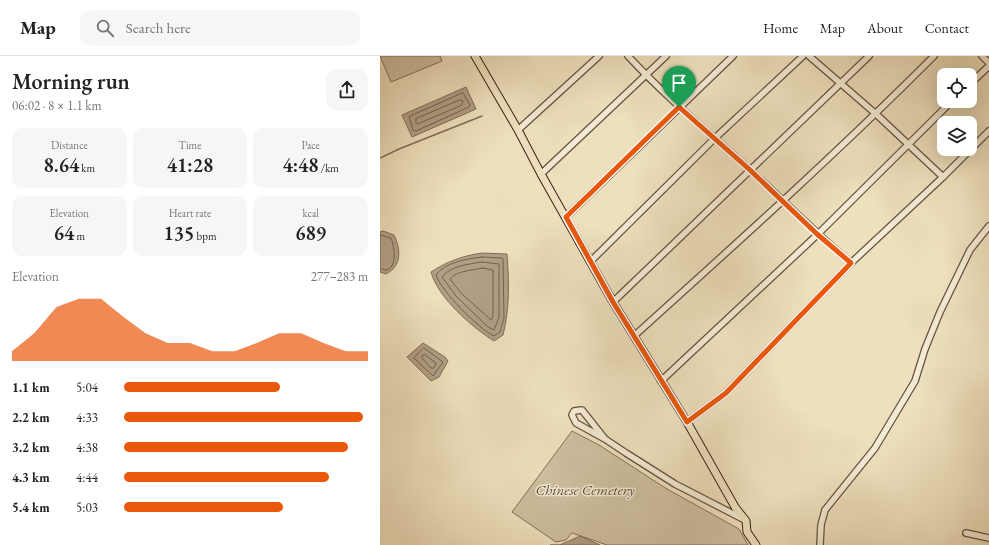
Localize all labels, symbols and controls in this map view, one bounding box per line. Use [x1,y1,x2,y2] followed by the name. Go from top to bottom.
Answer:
[80,10,360,46] search box
[20,15,56,40] text: Map
[94,17,116,39] icon: search
[126,18,191,37] text: Search here
[763,19,798,37] text: Home
[820,19,845,37] text: Map
[867,19,903,37] text: About
[925,19,969,37] text: Contact
[662,66,696,107] pin
[12,67,130,96] text: Morning run
[937,68,977,156] map controls
[937,68,977,108] button: locate
[326,69,368,111] button: share
[668,72,690,94] icon: arrive
[12,97,102,114] text: 06:02 · 8 × 1.1 km
[937,116,977,156] button: layers
[51,138,88,152] text: Distance
[179,138,201,152] text: Time
[301,138,320,152] text: Pace
[44,152,79,178] text: 8.64
[167,152,213,178] text: 41:28
[282,152,319,178] text: 4:48
[79,161,95,175] text: km
[319,161,339,175] text: /km
[50,206,89,220] text: Elevation
[169,206,211,220] text: Heart rate
[302,206,319,220] text: kcal
[54,220,74,246] text: 64
[164,220,194,246] text: 135
[295,220,326,246] text: 689
[74,229,85,243] text: m
[194,229,216,243] text: bpm
[12,268,59,285] text: Elevation
[311,268,368,285] text: 277–283 m
[12,379,50,396] text: 1.1 km
[76,379,98,396] text: 5:04
[12,409,50,426] text: 2.2 km
[76,409,98,426] text: 4:33
[12,439,50,456] text: 3.2 km
[76,439,98,456] text: 4:38
[12,469,50,486] text: 4.3 km
[76,469,98,486] text: 4:44
[535,480,635,499] park label: Chinese Cemetery
[12,499,50,516] text: 5.4 km
[76,499,98,516] text: 5:03

